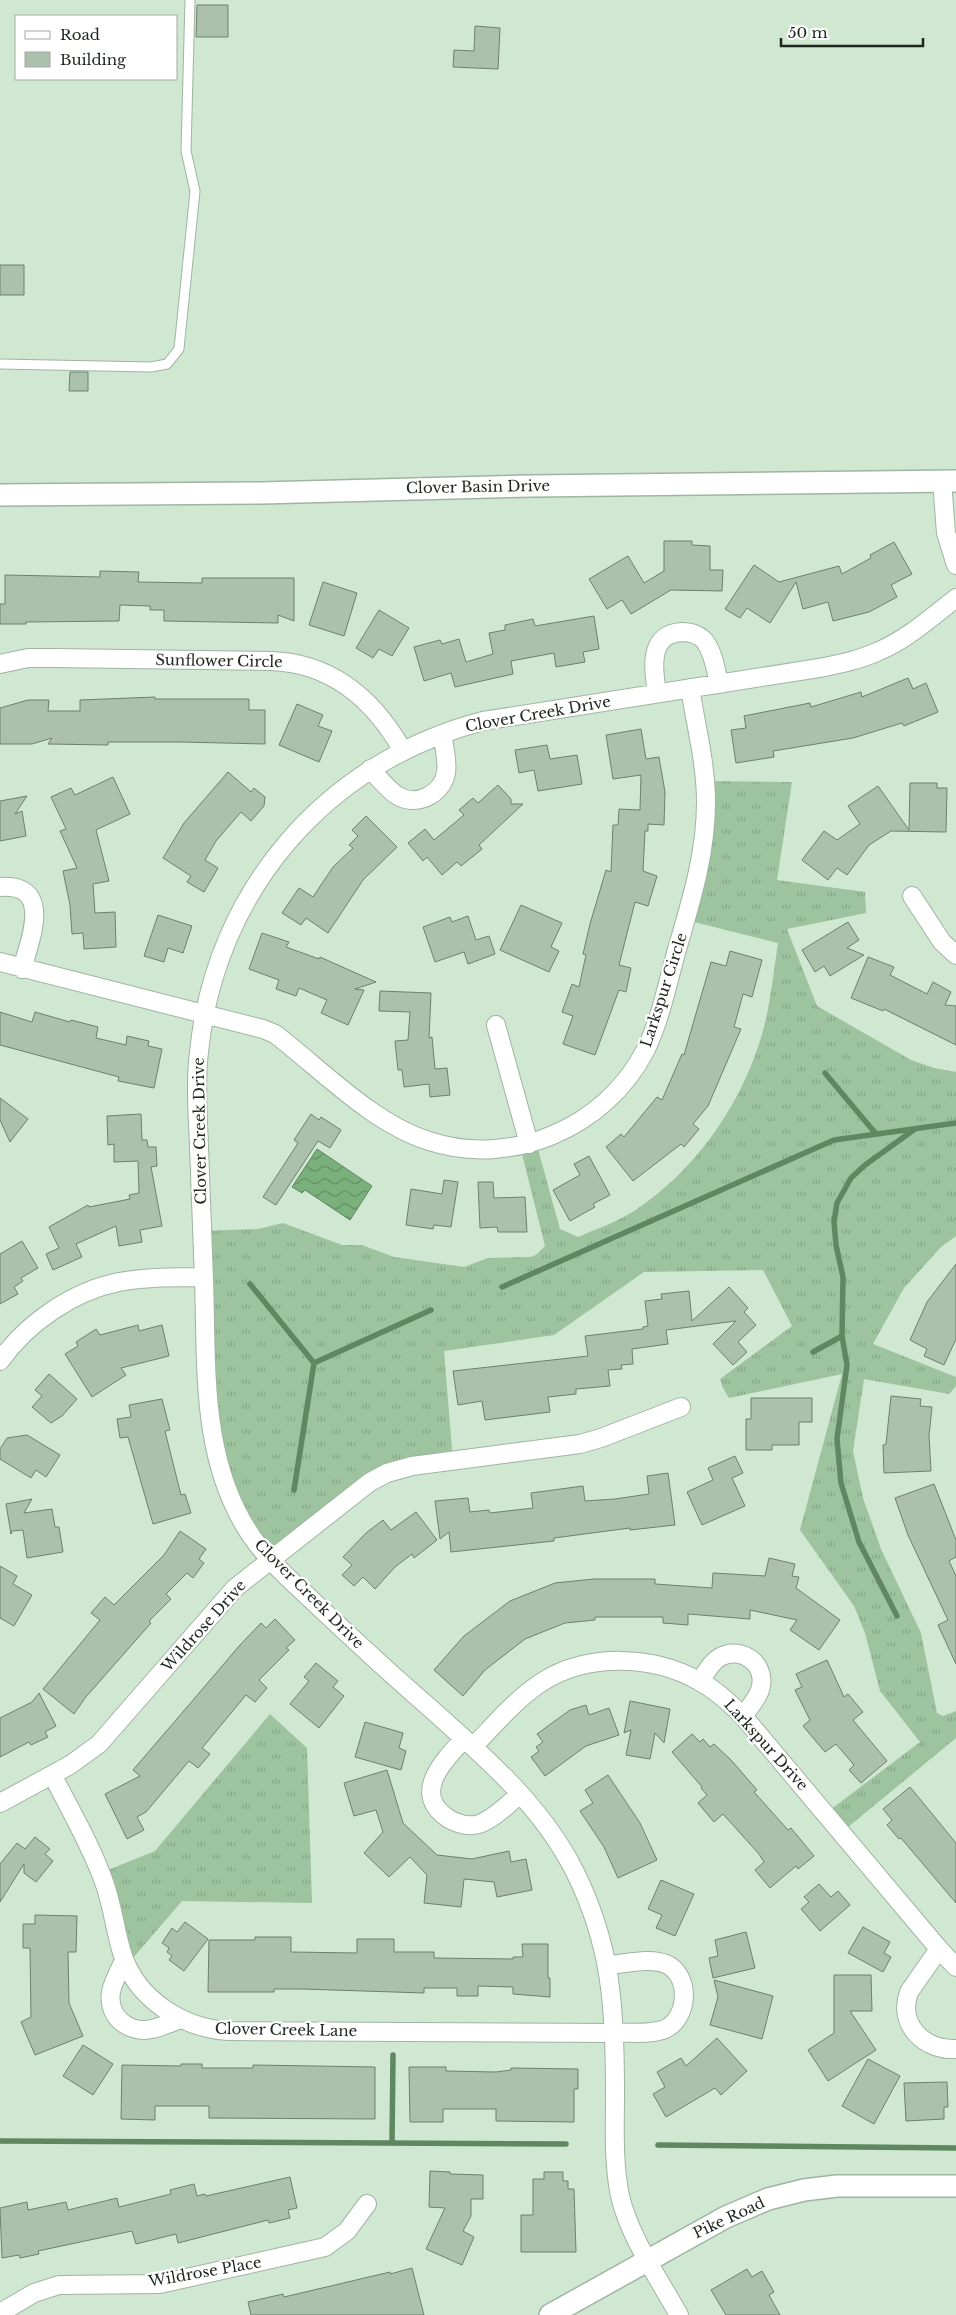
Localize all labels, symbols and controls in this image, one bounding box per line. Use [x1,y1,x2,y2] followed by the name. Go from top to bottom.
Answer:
[15,15,178,80] legend
[781,15,924,47] scale bar
[788,23,828,42] text: 50 m
[60,25,100,44] text: Road
[60,50,127,69] text: Building
[406,476,550,497] street label: Clover Basin Drive
[155,650,283,671] street label: Sunflower Circle
[464,691,612,736] street label: Clover Creek Drive
[636,930,691,1050] street label: Larkspur Circle
[189,1057,210,1205] street label: Clover Creek Drive
[251,1535,368,1652] street label: Clover Creek Drive
[157,1576,250,1676] street label: Wildrose Drive
[720,1695,812,1794] street label: Larkspur Drive
[215,2019,357,2040] street label: Clover Creek Lane
[690,2193,768,2242] street label: Pike Road
[146,2252,263,2291] street label: Wildrose Place

